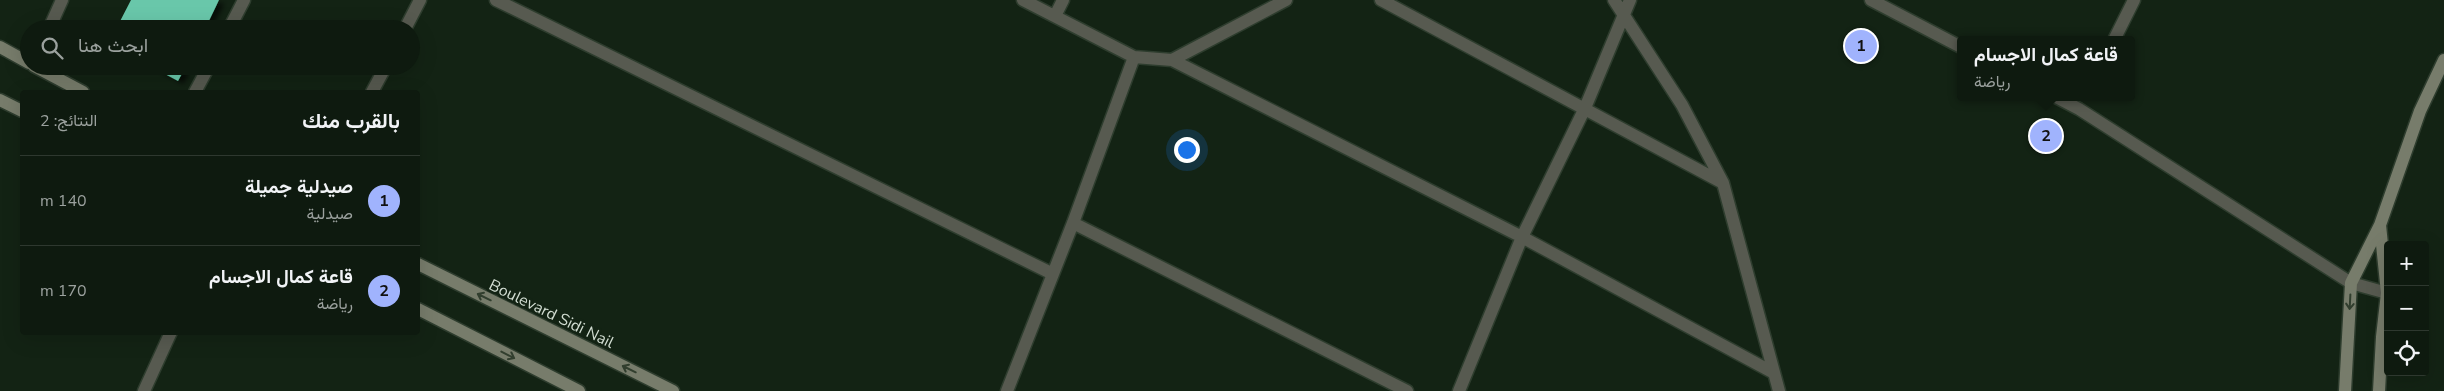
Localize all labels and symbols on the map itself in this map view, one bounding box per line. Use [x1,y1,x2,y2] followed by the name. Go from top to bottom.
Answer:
[1845,27,1877,65] pin: 1
[2030,117,2062,155] pin: 2
[1174,137,1200,163] your location
[485,274,618,354] street label: Boulevard Sidi Nail
[476,291,491,301] one-way arrow
[2345,294,2355,310] one-way arrow
[500,351,515,360] one-way arrow
[622,364,637,373] one-way arrow

